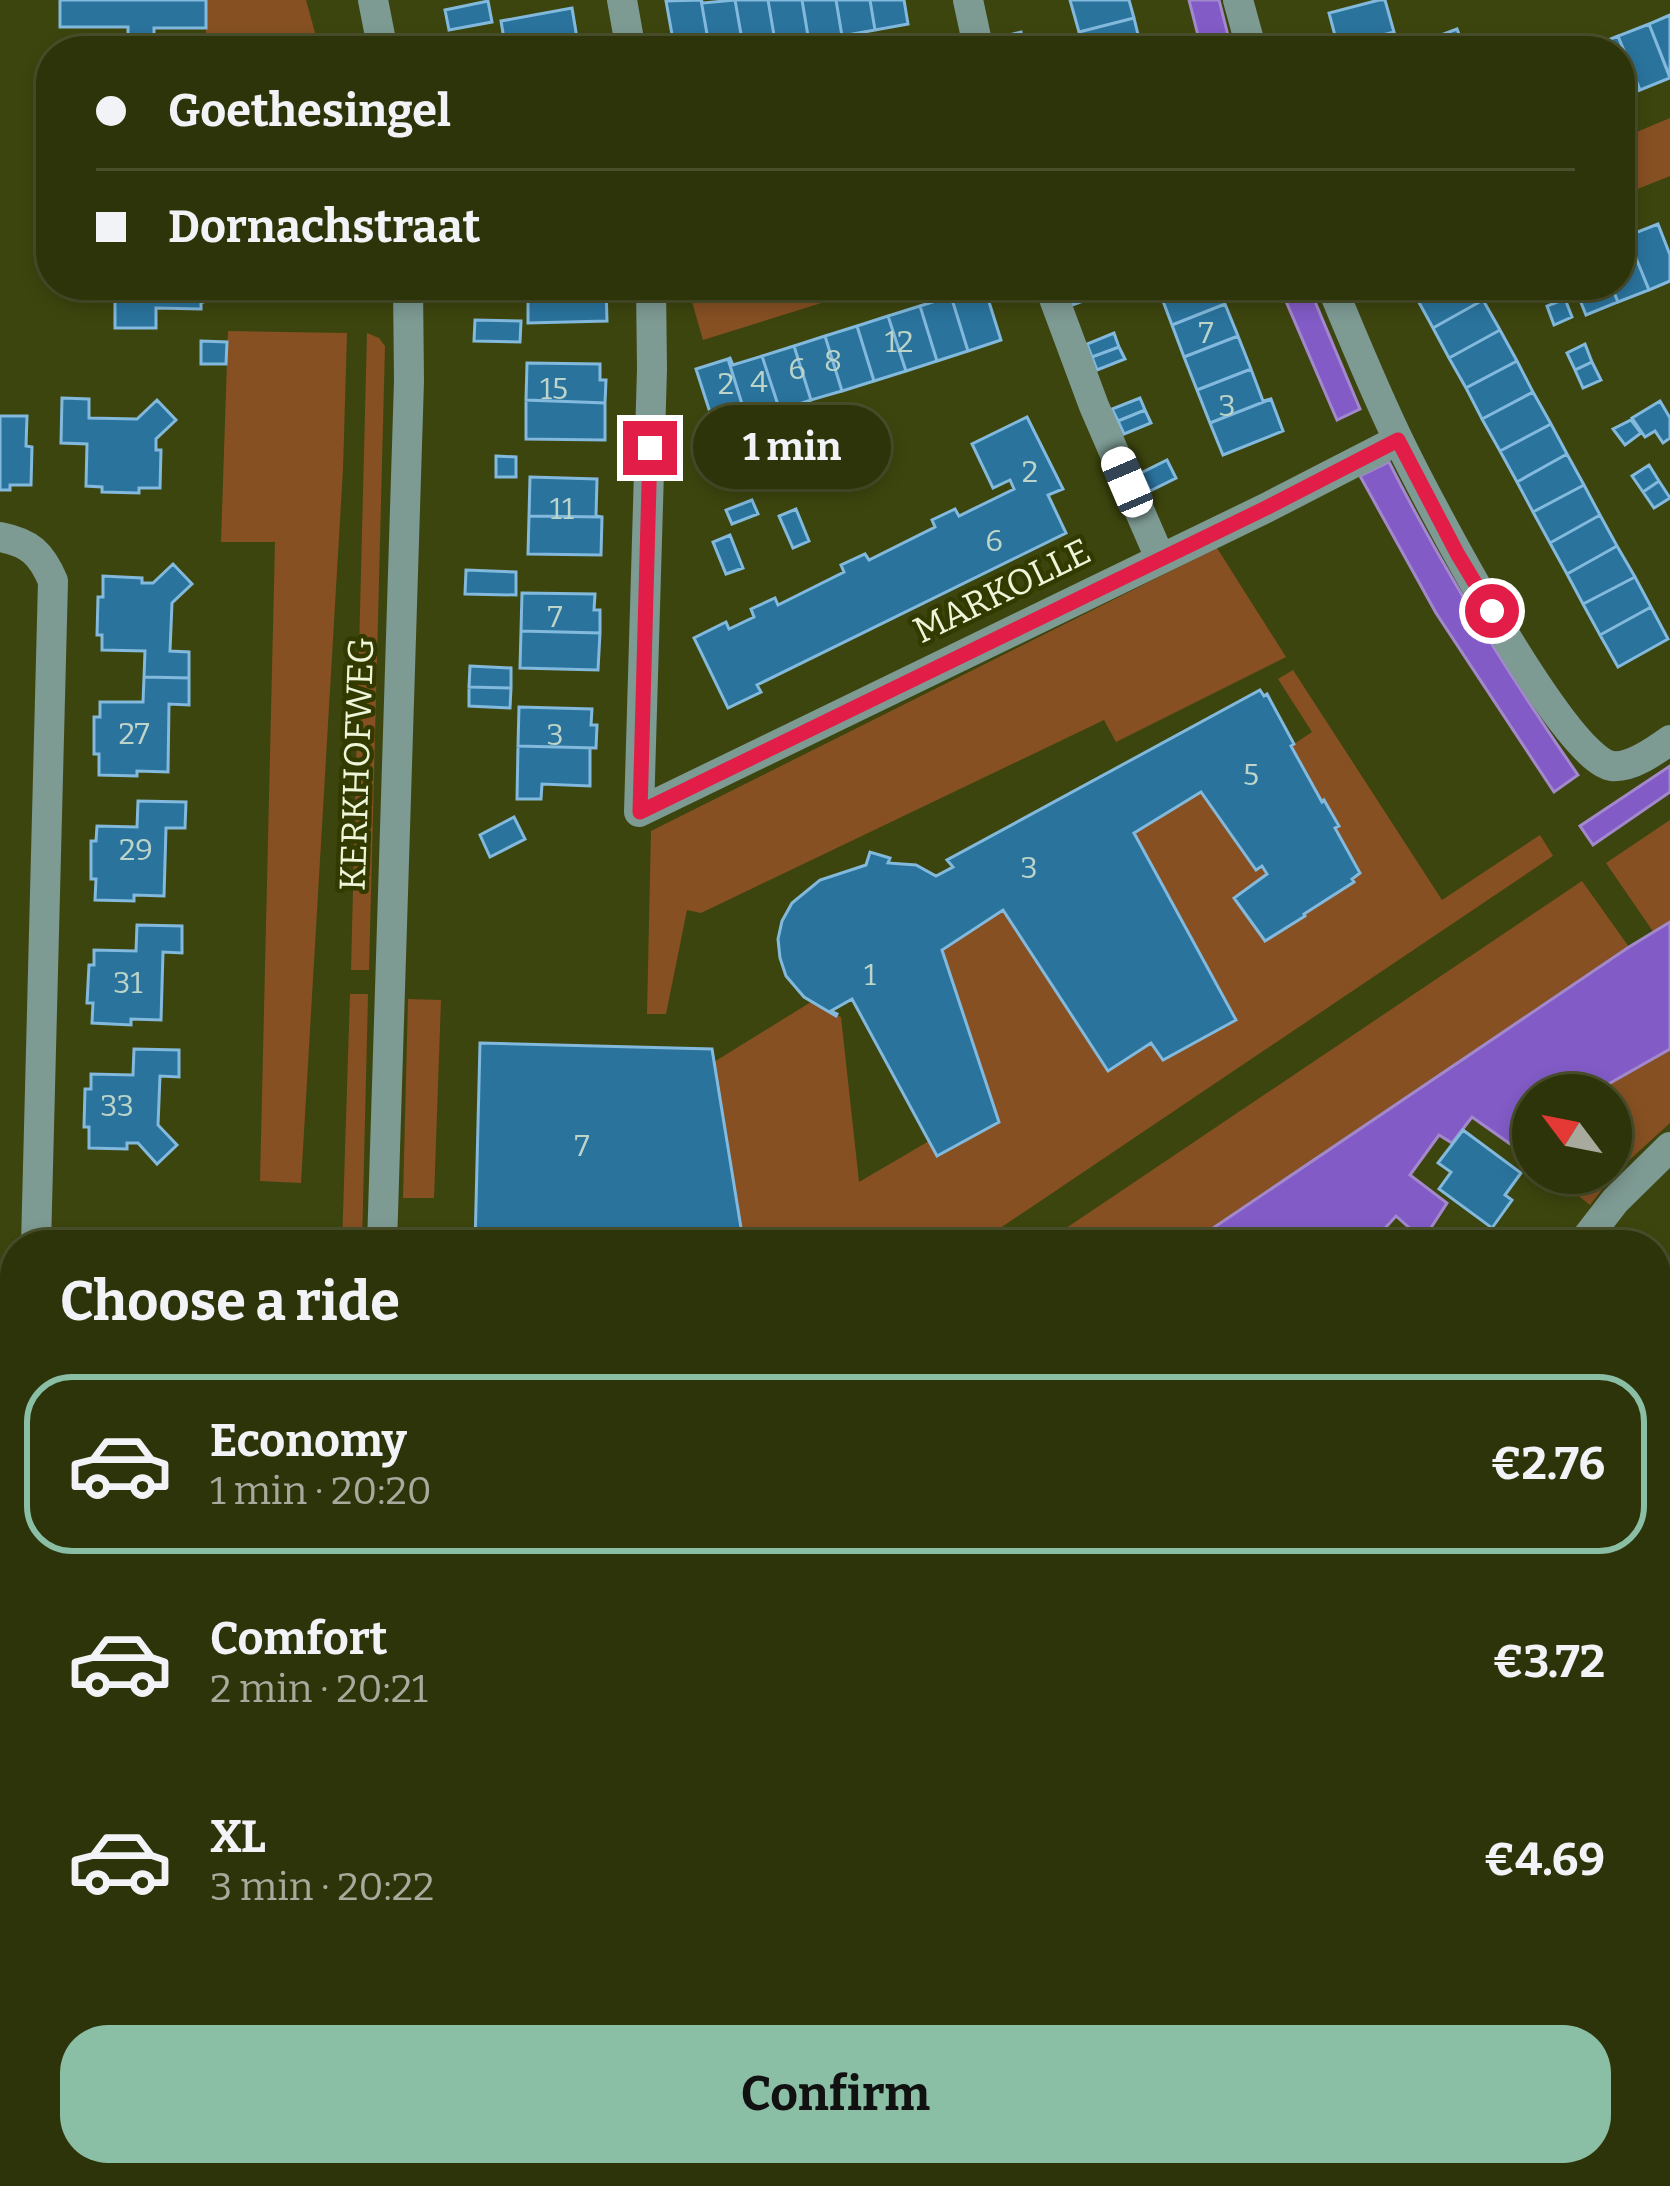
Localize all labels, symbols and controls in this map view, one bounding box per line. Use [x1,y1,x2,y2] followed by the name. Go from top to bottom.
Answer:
[168,84,451,138] text: Goethesingel
[168,200,480,254] text: Dornachstraat
[1198,315,1214,351] house number: 7
[885,324,913,360] house number: 12
[824,343,842,379] house number: 8
[788,351,806,387] house number: 6
[750,364,768,400] house number: 4
[718,366,734,402] house number: 2
[540,371,568,407] house number: 15
[1218,388,1236,424] house number: 3
[692,406,890,490] callout: 1 min
[623,421,677,475] route end
[743,424,841,470] text: 1 min
[1096,442,1158,522] car
[1022,454,1038,490] house number: 2
[550,491,574,527] house number: 11
[985,523,1003,559] house number: 6
[906,529,1098,653] street label: MARKOLLE
[1465,584,1519,638] route start
[547,599,563,635] house number: 7
[331,636,383,892] street label: KERKHOFWEG
[118,716,150,752] house number: 27
[546,717,564,753] house number: 3
[1243,757,1259,793] house number: 5
[119,832,153,868] house number: 29
[1020,850,1038,886] house number: 3
[864,957,876,993] house number: 1
[113,965,143,1001] house number: 31
[1512,1074,1632,1194] north arrow
[1512,1074,1632,1194] map controls
[100,1088,134,1124] house number: 33
[574,1128,590,1164] house number: 7
[60,1270,400,1334] text: Choose a ride
[66,1410,174,1518] icon: car
[210,1414,407,1468] text: Economy
[1490,1437,1605,1491] text: €2.76
[210,1468,432,1514] text: 1 min · 20:20
[66,1608,174,1716] icon: car
[210,1612,388,1666] text: Comfort
[1492,1635,1605,1689] text: €3.72
[210,1666,428,1712] text: 2 min · 20:21
[66,1806,174,1914] icon: car
[210,1810,266,1864] text: XL
[1484,1833,1605,1887] text: €4.69
[210,1864,434,1910] text: 3 min · 20:22
[60,2025,1611,2163] button: Confirm

